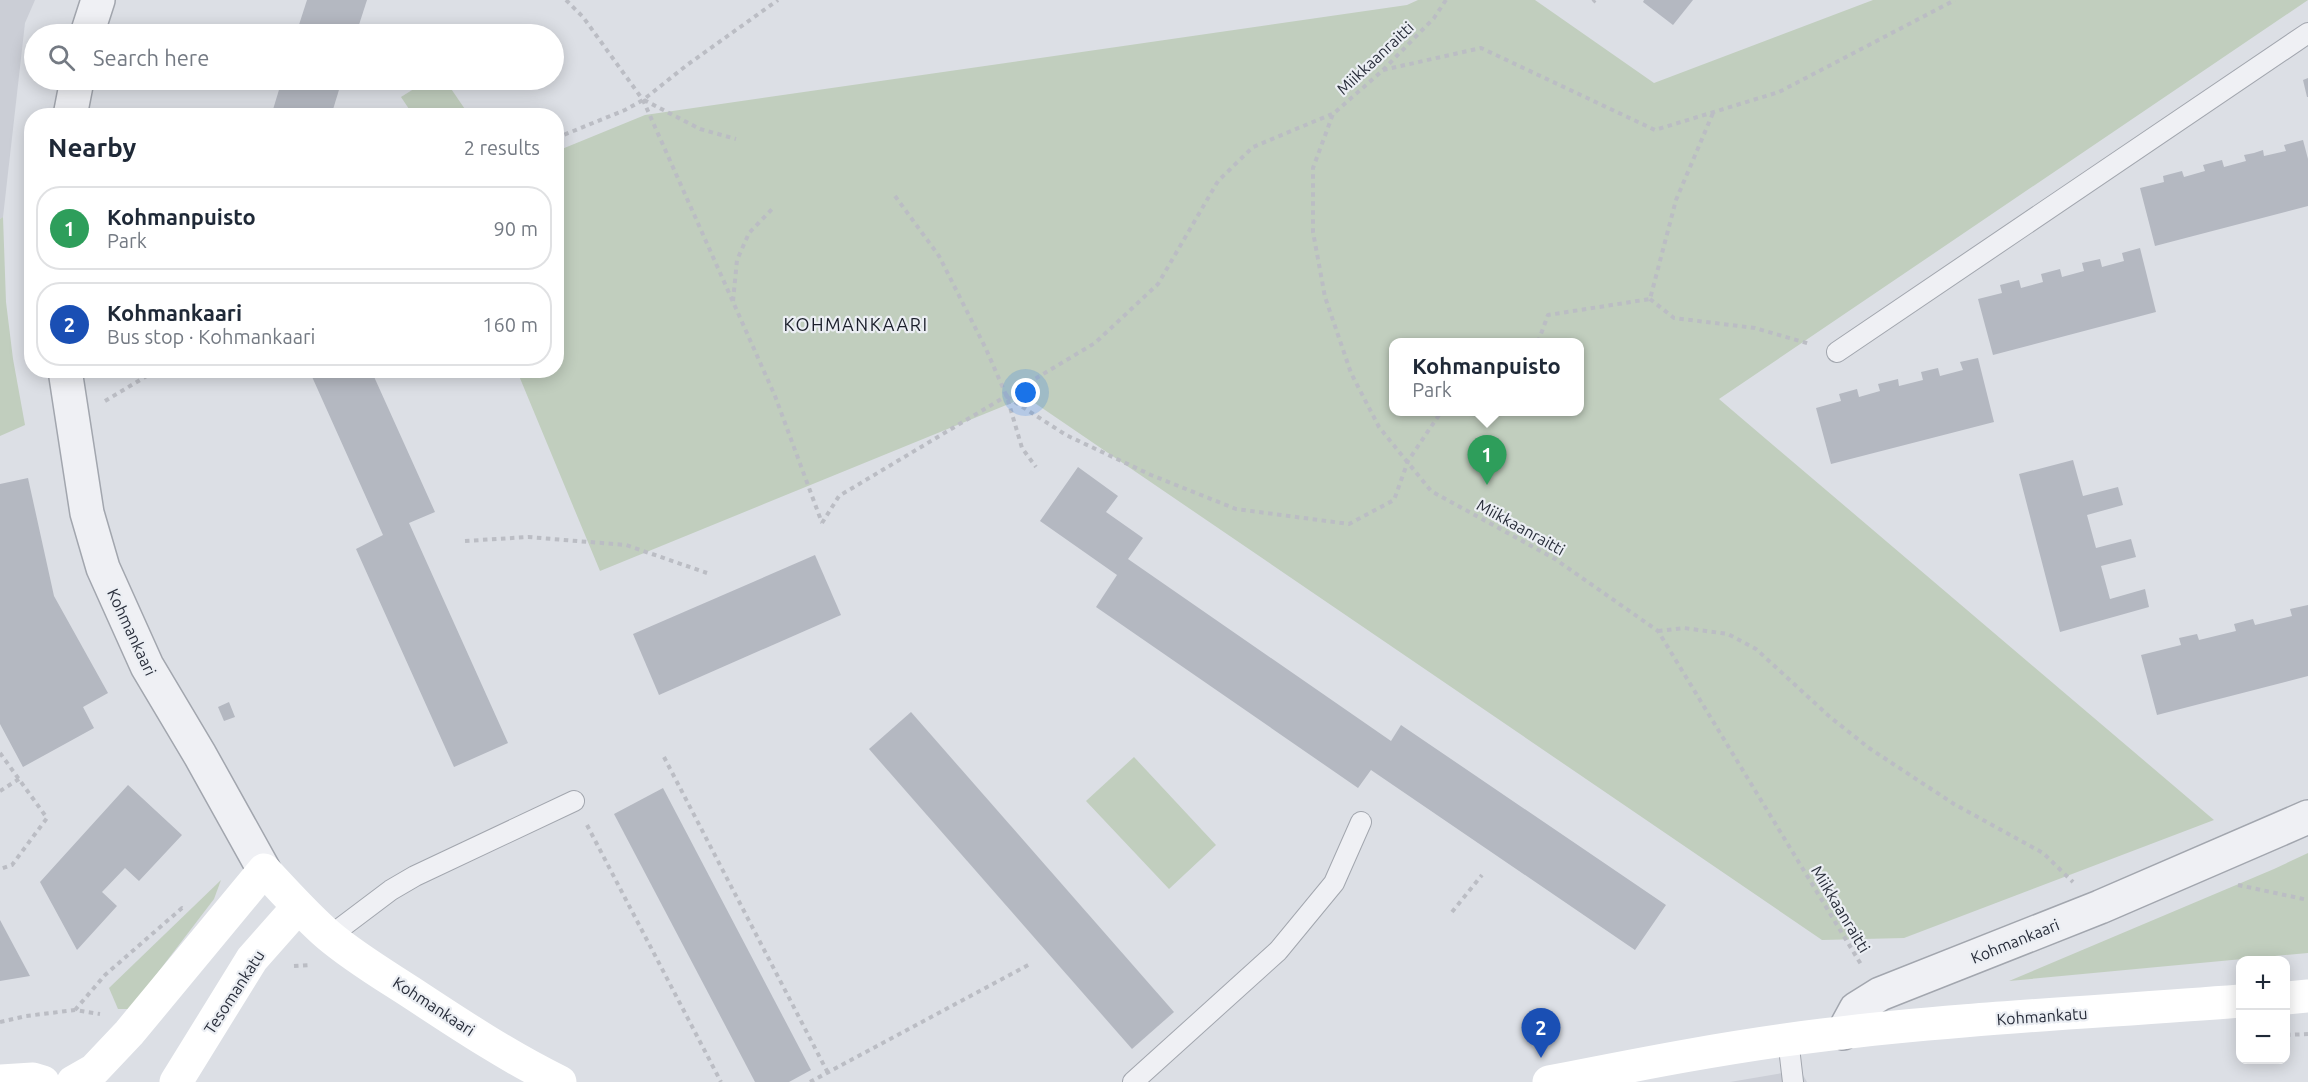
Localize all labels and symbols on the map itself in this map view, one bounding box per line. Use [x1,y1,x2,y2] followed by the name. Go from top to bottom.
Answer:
[1333,18,1417,98] street label: Miikkaanraitti
[783,314,929,334] district label: KOHMANKAARI
[1011,378,1040,407] your location
[1468,436,1506,485] pin: 1
[1474,495,1568,559] street label: Miikkaanraitti
[104,586,160,678] street label: Kohmankaari
[1808,862,1874,956] street label: Miikkaanraitti
[1968,915,2062,967] street label: Kohmankaari
[200,947,268,1037] street label: Tesomankatu
[390,973,478,1039] street label: Kohmankaari
[1996,1004,2088,1028] street label: Kohmankatu
[1522,1008,1560,1058] pin: 2

